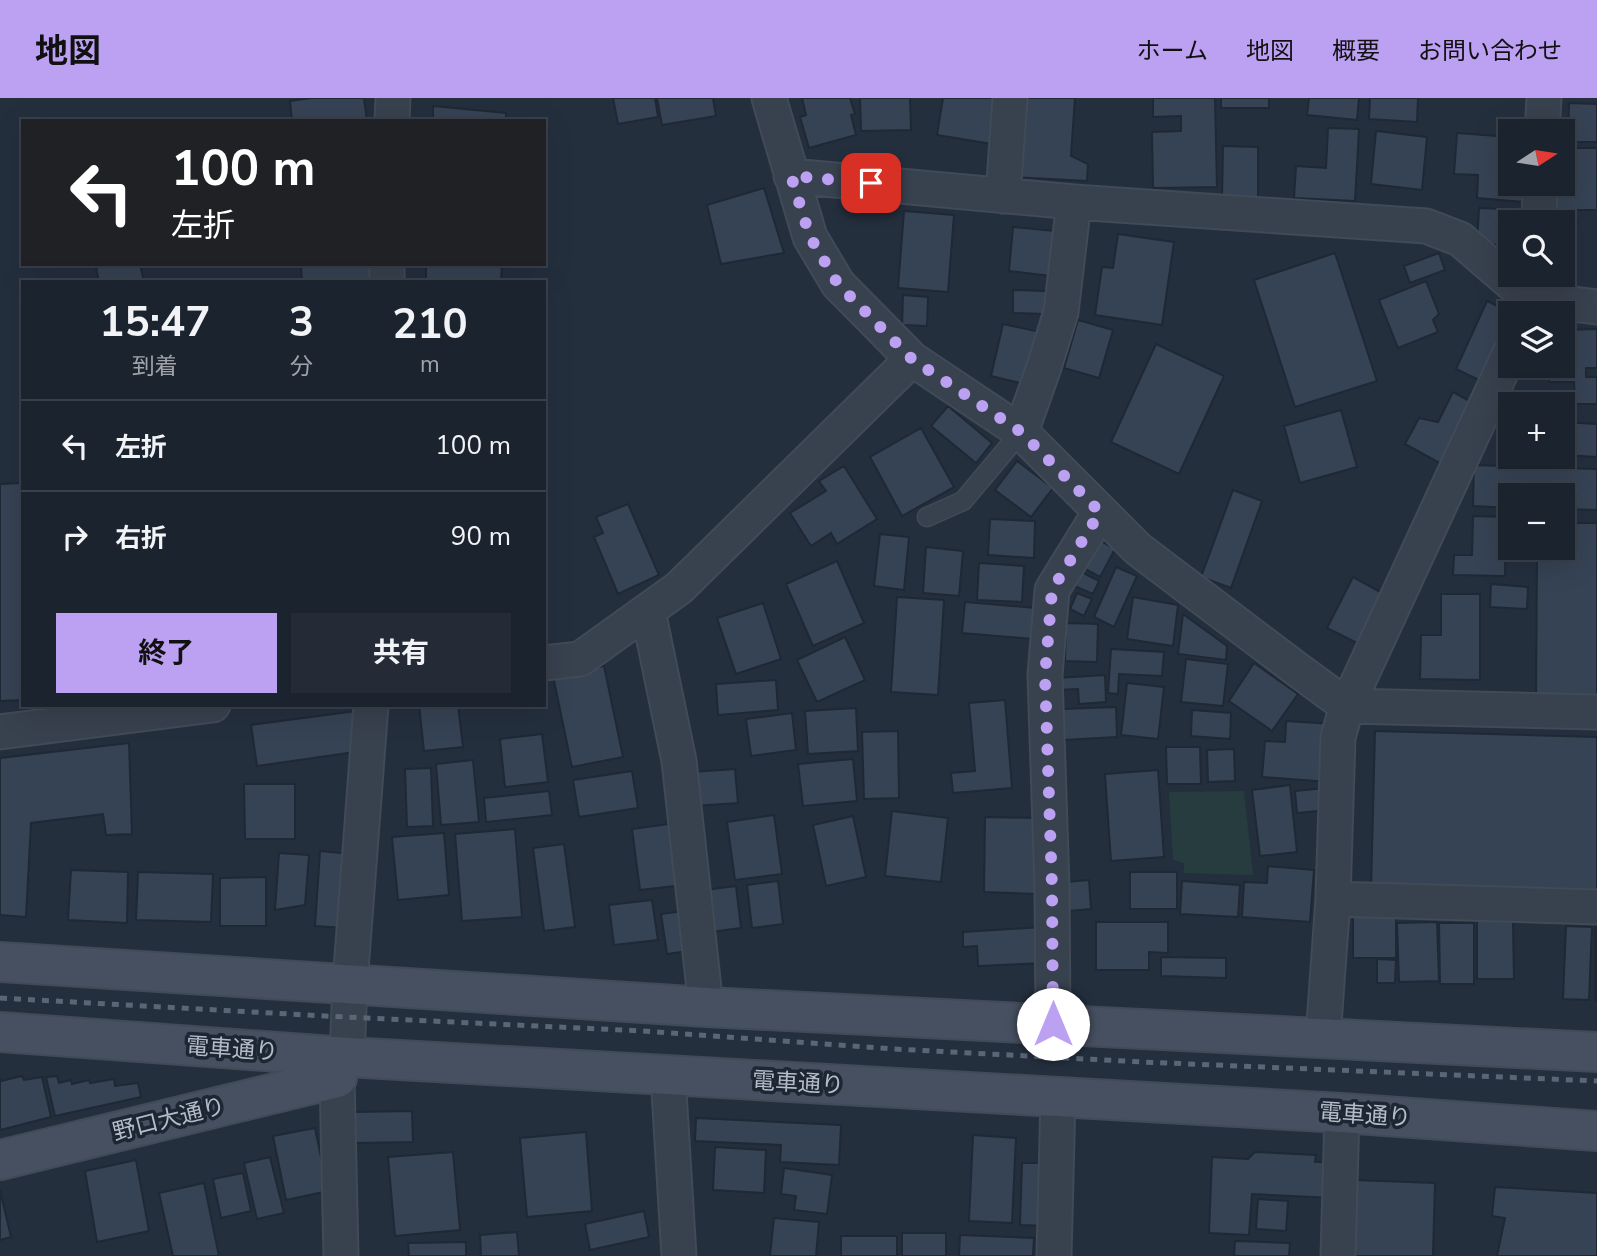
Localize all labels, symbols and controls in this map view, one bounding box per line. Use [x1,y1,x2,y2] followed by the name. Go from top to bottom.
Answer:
[35,29,101,74] text: 地図
[1137,35,1208,67] text: ホーム
[1246,35,1294,67] text: 地図
[1332,35,1380,67] text: 概要
[1418,35,1562,67] text: お問い合わせ
[1498,119,1575,196] north arrow
[1498,119,1575,560] map controls
[171,135,315,202] text: 100 m
[56,147,147,238] icon: left
[841,153,901,213] pin
[852,164,890,202] icon: arrive
[171,204,235,247] text: 左折
[1498,210,1575,287] button: search
[99,294,210,351] text: 15:47
[289,294,314,351] text: 3
[392,296,468,353] text: 210
[1498,301,1575,378] button: layers
[420,349,440,380] text: m
[132,351,178,382] text: 到着
[290,351,313,382] text: 分
[1498,392,1575,469] button: +
[56,427,94,465] icon: left
[435,428,511,463] text: 100 m
[115,430,167,465] text: 左折
[1498,483,1575,560] button: −
[56,518,94,556] icon: right
[451,519,511,554] text: 90 m
[115,521,167,556] text: 右折
[56,613,277,693] button: 終了
[291,613,511,693] button: 共有
[1016,987,1090,1061] position arrow
[185,1030,279,1068] street label: 電車通り
[751,1065,845,1101] street label: 電車通り
[109,1090,229,1148] street label: 野口大通り
[1318,1096,1412,1134] street label: 電車通り

